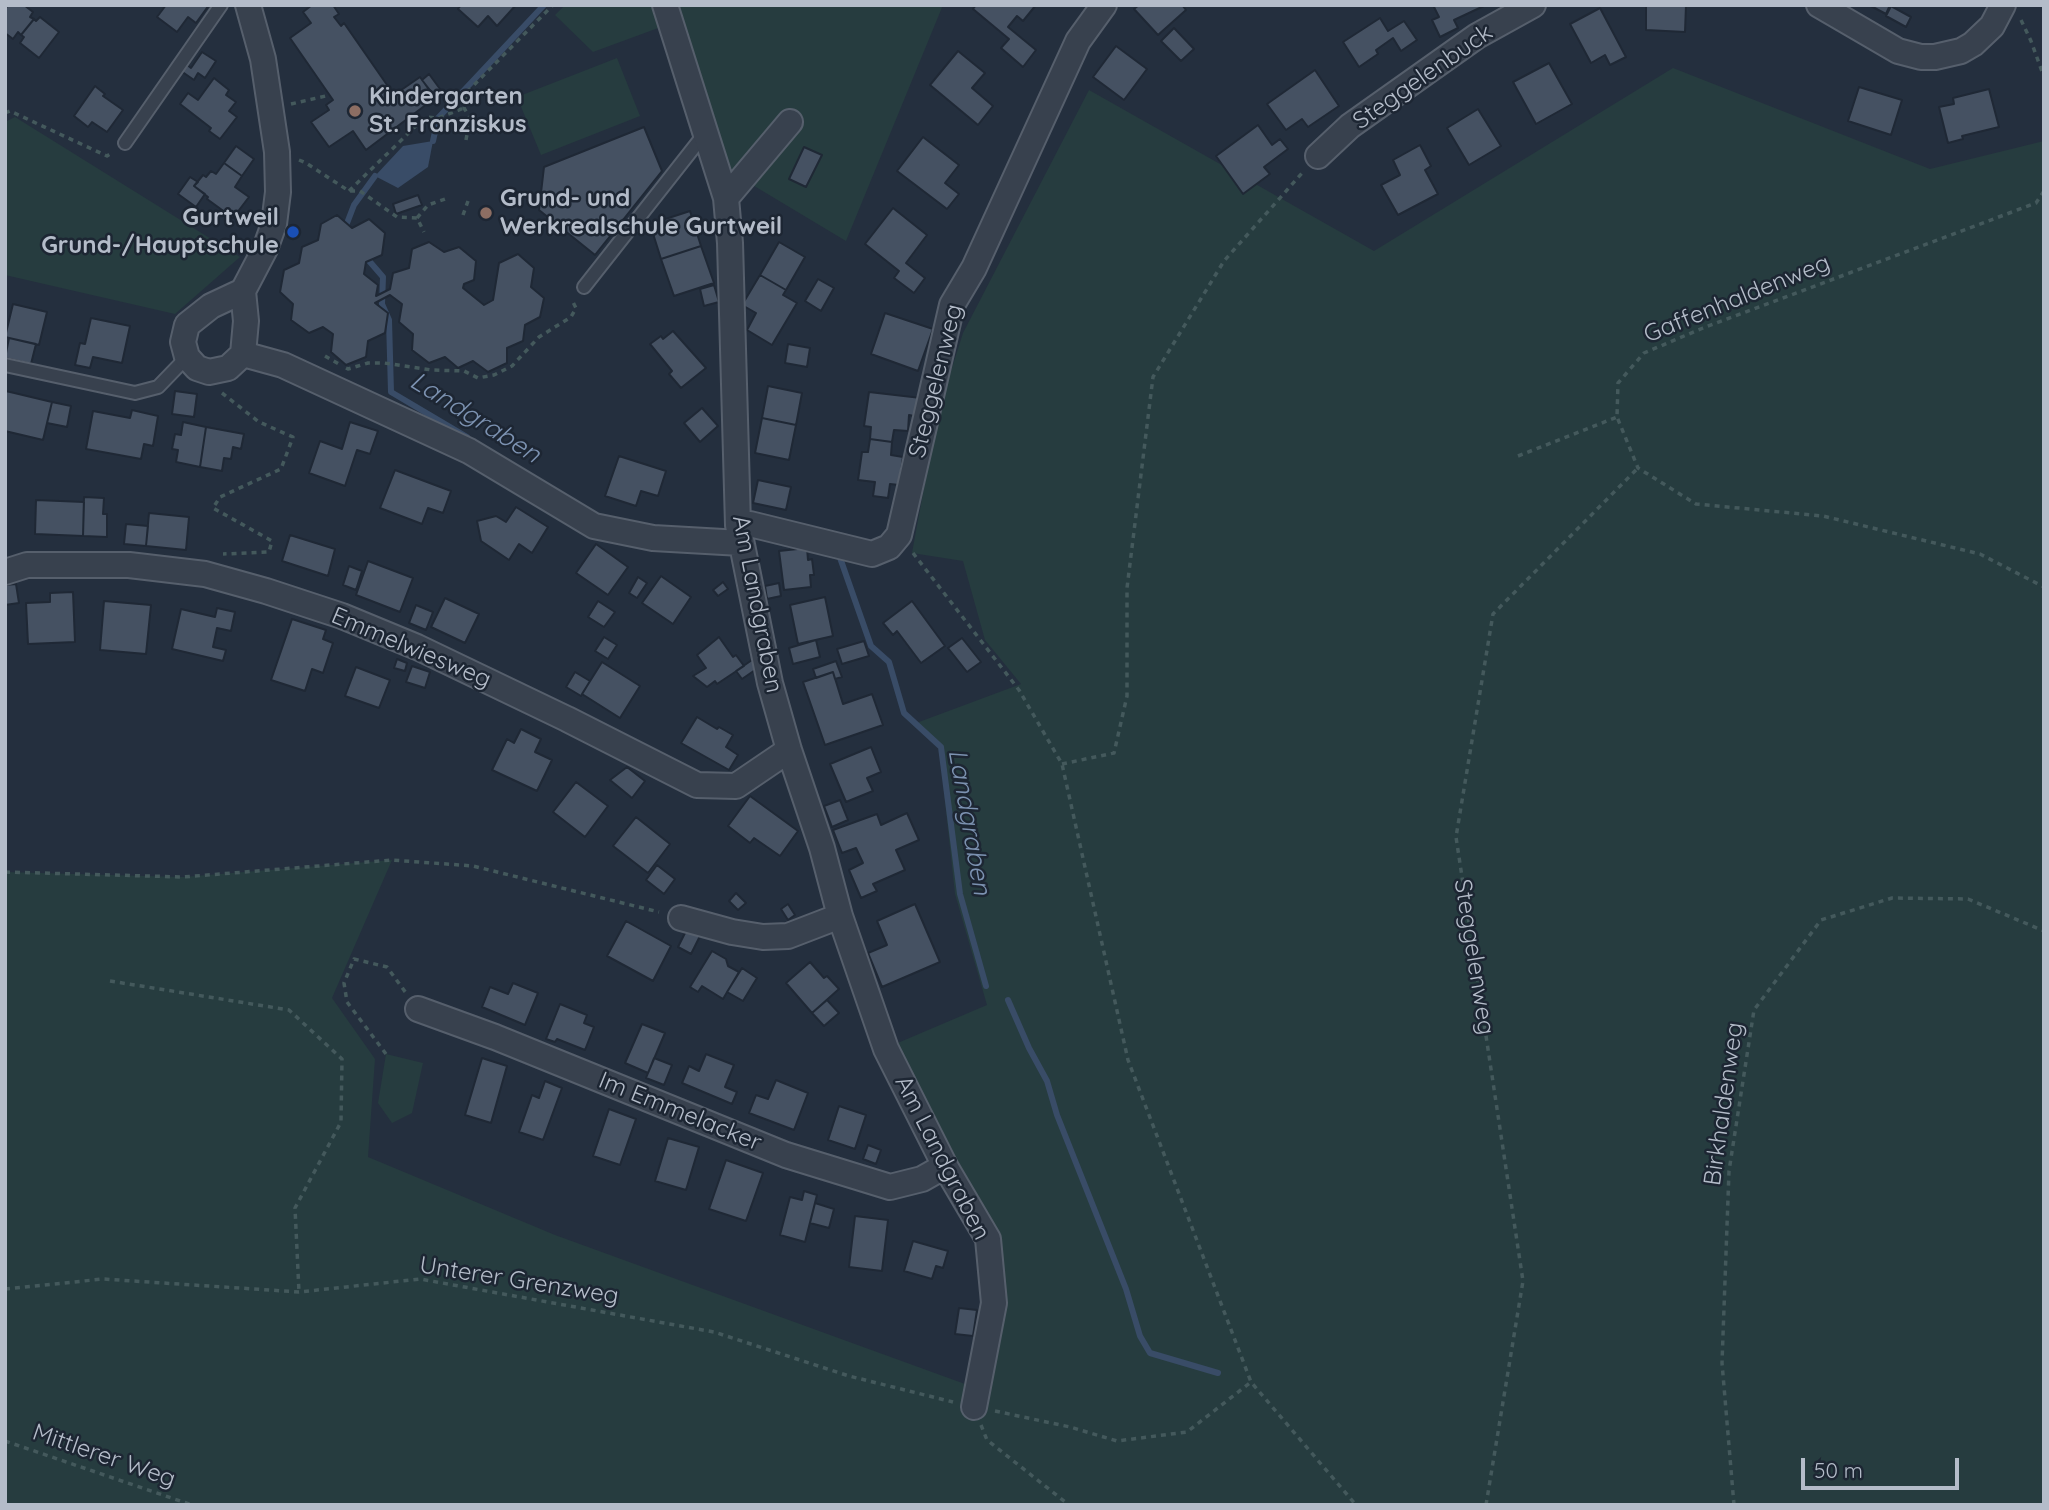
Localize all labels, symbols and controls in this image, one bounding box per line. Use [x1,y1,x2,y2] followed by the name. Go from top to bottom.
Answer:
[1348,18,1498,136] street label: Steggelenbuck
[369,83,527,139] place label: Kindergarten St. Franziskus
[347,103,363,119] marker: Kindergarten St. Franziskus
[500,185,782,241] place label: Grund- und Werkrealschule Gurtweil
[41,204,279,260] place label: Gurtweil Grund-/Hauptschule
[478,205,494,221] marker: Grund- und Werkrealschule Gurtweil
[285,224,301,240] marker: Gurtweil Grund-/Hauptschule
[1640,249,1834,349] street label: Gaffenhaldenweg
[903,301,969,461] street label: Steggelenweg
[404,366,546,470] water label: Landgraben
[726,513,788,695] street label: Am Landgraben
[327,601,495,695] street label: Emmelwiesweg
[941,747,997,897] water label: Landgraben
[1447,877,1501,1037] street label: Steggelenweg
[1698,1020,1750,1188] street label: Birkhaldenweg
[594,1066,766,1158] street label: Im Emmelacker
[888,1071,996,1245] street label: Am Landgraben
[417,1251,621,1311] street label: Unterer Grenzweg
[29,1418,179,1494] street label: Mittlerer Weg
[1804,1444,1962,1488] scale bar
[1814,1457,1863,1483] text: 50 m

